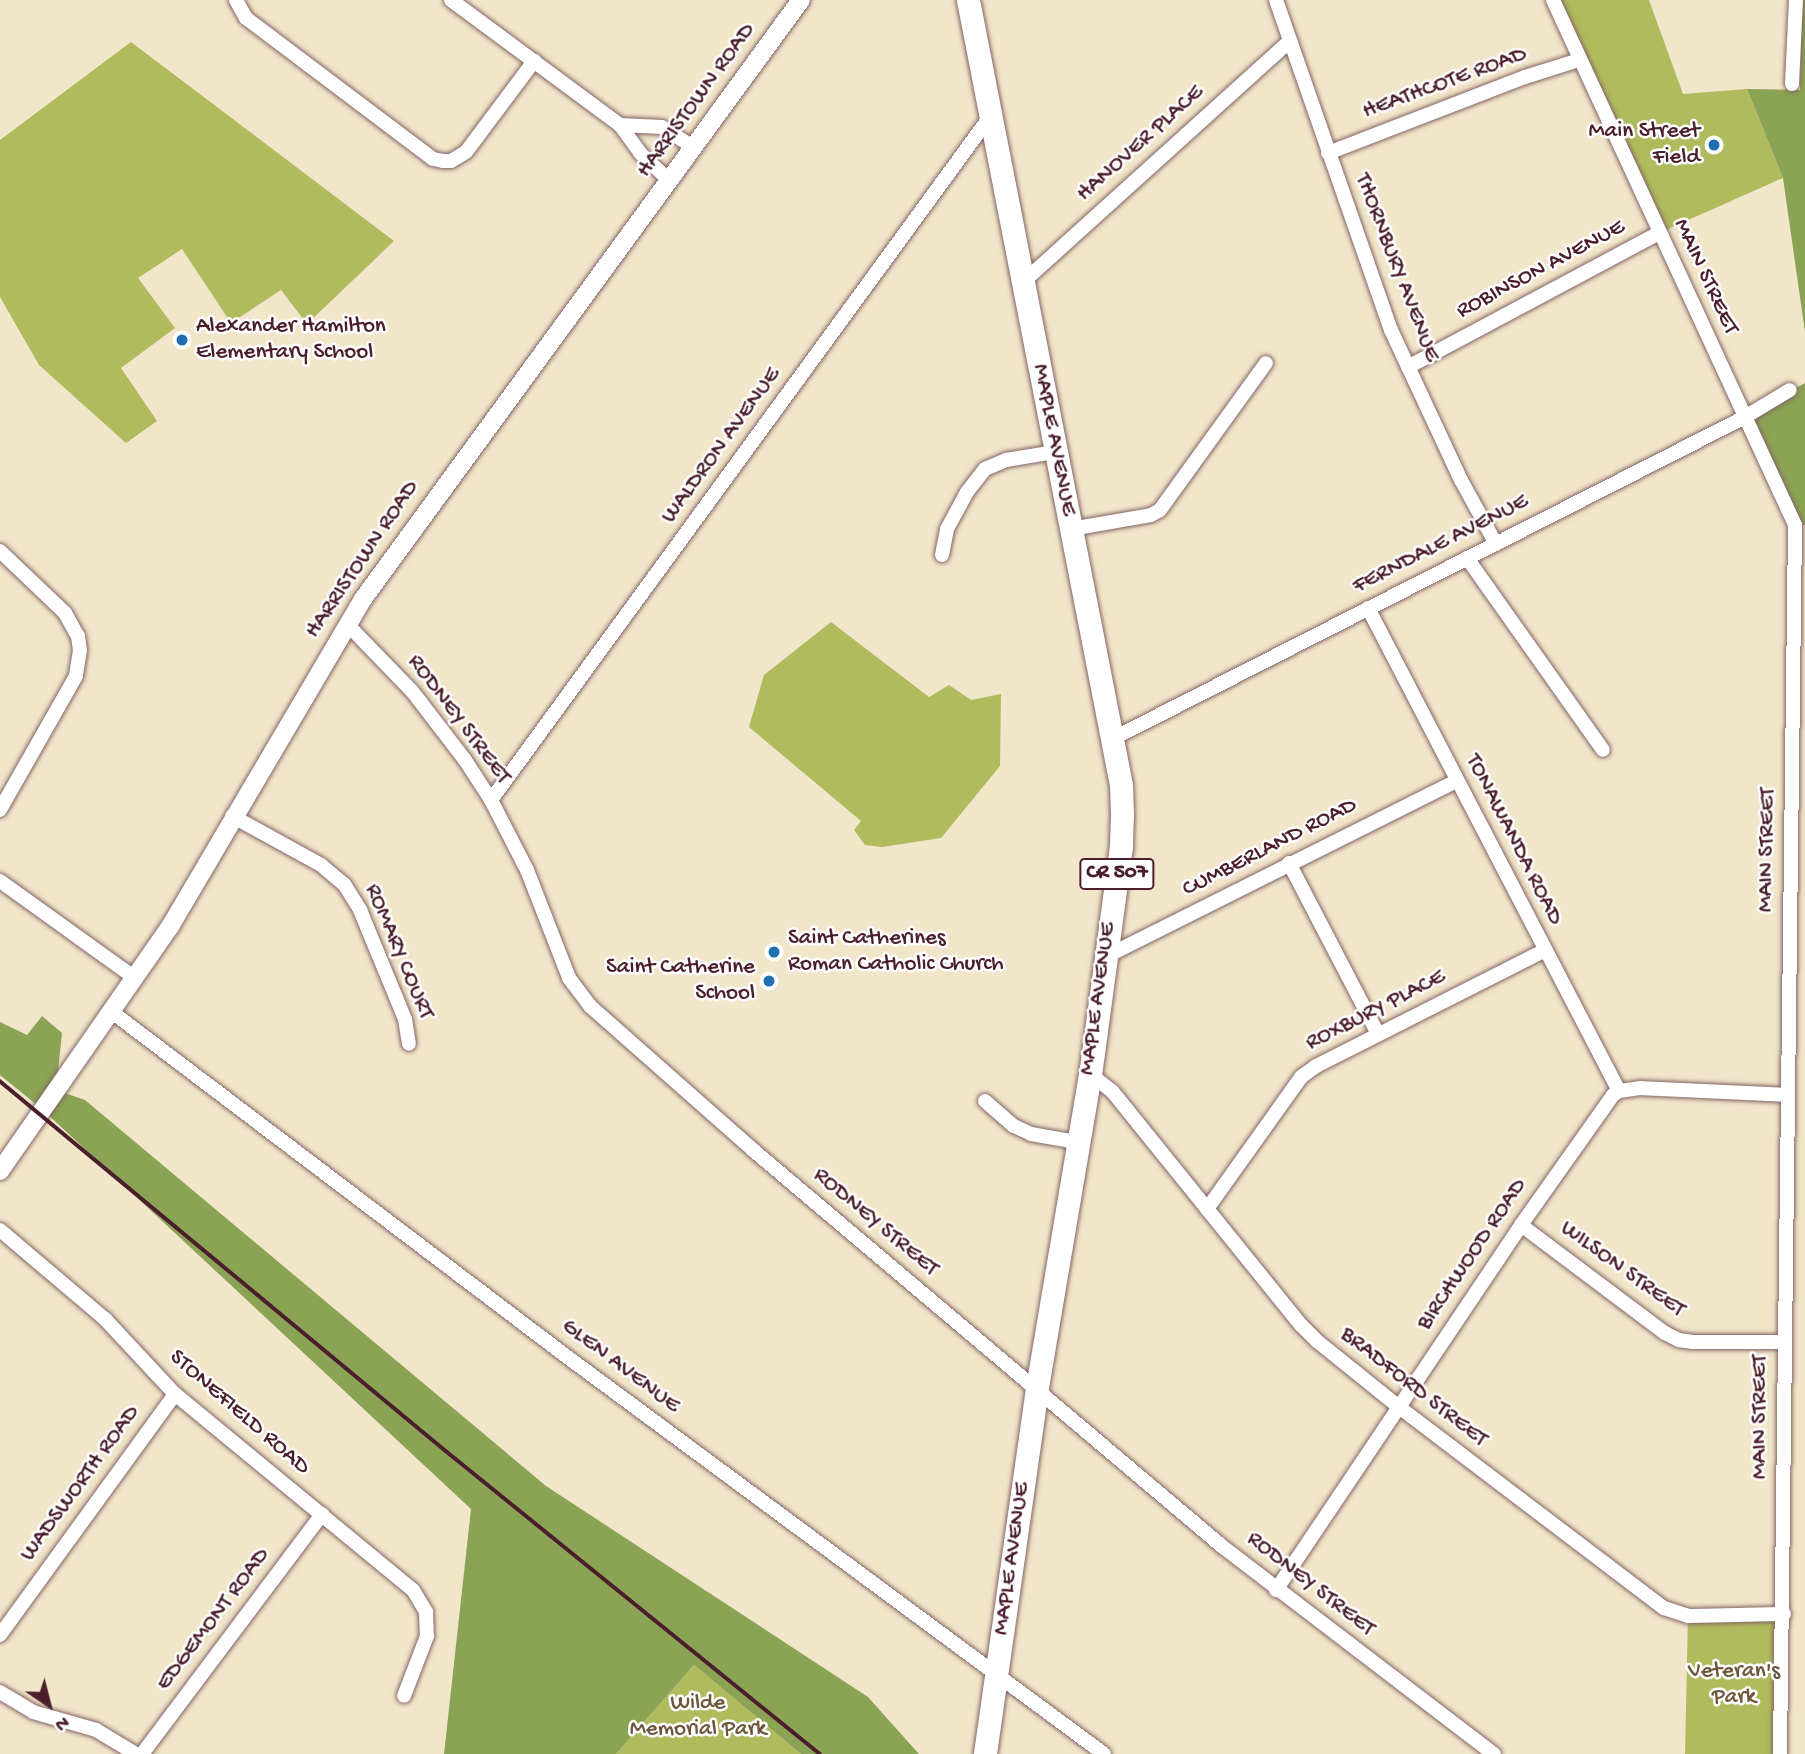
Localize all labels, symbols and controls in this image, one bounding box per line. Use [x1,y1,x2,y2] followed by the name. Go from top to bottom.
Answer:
[632,18,762,184] street label: HARRISTOWN ROAD
[1359,42,1531,126] street label: HEATHCOTE ROAD
[1072,80,1210,208] street label: HANOVER PLACE
[1589,118,1700,172] place label: Main Street Field
[1706,137,1722,153] marker: Main Street Field
[1347,170,1445,366] street label: THORNBURY AVENUE
[1452,214,1630,326] street label: ROBINSON AVENUE
[1666,215,1744,339] street label: MAIN STREET
[196,313,386,367] place label: Alexander Hamilton Elementary School
[174,332,190,348] marker: Alexander Hamilton Elementary School
[1025,362,1081,518] street label: MAPLE AVENUE
[656,363,788,529] street label: WALDRON AVENUE
[300,476,426,644] street label: HARRISTOWN ROAD
[1349,489,1533,601] street label: FERNDALE AVENUE
[400,650,516,790] street label: RODNEY STREET
[1458,750,1568,930] street label: TONAWANDA ROAD
[1753,787,1783,913] street label: MAIN STREET
[1178,792,1362,904] street label: CUMBERLAND ROAD
[1078,856,1156,892] road number: CR 507
[357,880,439,1024] street label: ROMARY COURT
[1075,921,1123,1077] street label: MAPLE AVENUE
[788,925,1004,979] place label: Saint Catherines Roman Catholic Church
[766,944,782,960] marker: Saint Catherines Roman Catholic Church
[606,954,755,1008] place label: Saint Catherine School
[1302,964,1450,1058] street label: ROXBURY PLACE
[761,973,777,989] marker: Saint Catherine School
[807,1162,943,1284] street label: RODNEY STREET
[1412,1174,1534,1336] street label: BIRCHWOOD ROAD
[1554,1215,1690,1325] street label: WILSON STREET
[555,1314,685,1420] street label: GLEN AVENUE
[1334,1322,1492,1454] street label: BRADFORD STREET
[163,1344,315,1482] street label: STONEFIELD ROAD
[1747,1355,1775,1479] street label: MAIN STREET
[15,1401,147,1567] street label: WADSWORTH ROAD
[989,1481,1037,1637] street label: MAPLE AVENUE
[1240,1526,1380,1644] street label: RODNEY STREET
[151,1543,277,1697] street label: EDGEMONT ROAD
[1688,1658,1780,1712] park label: Veteran's Park
[14,1670,84,1740] north arrow
[630,1690,766,1744] park label: Wilde Memorial Park
[50,1710,73,1736] text: N

